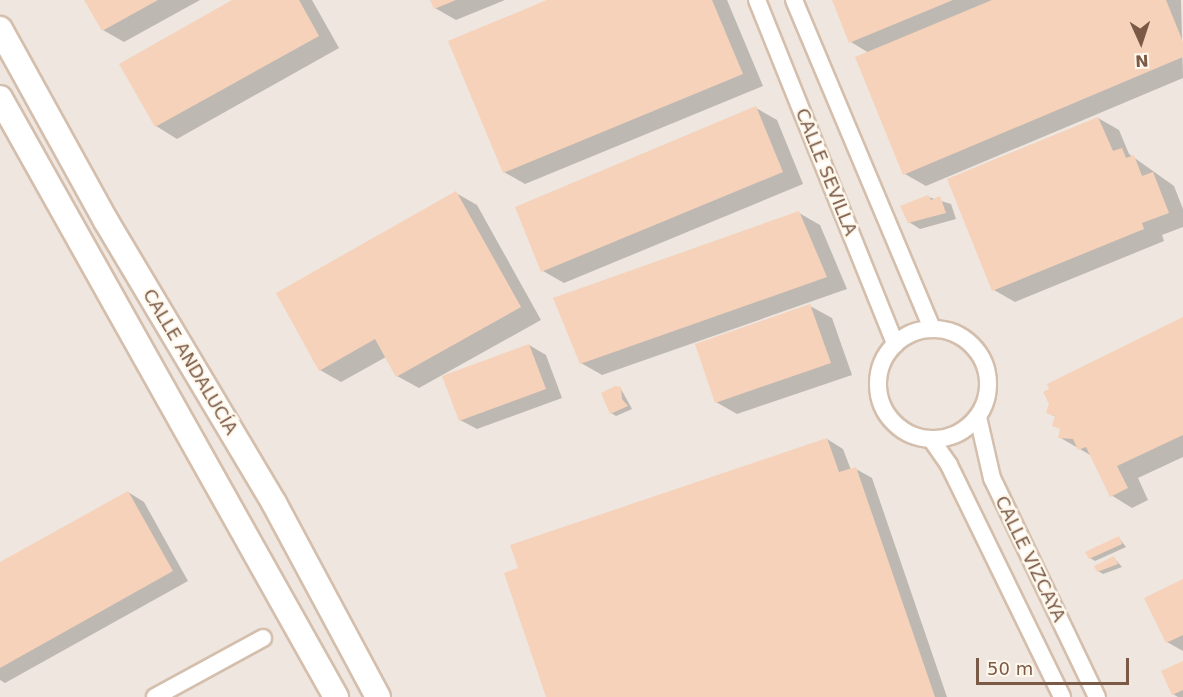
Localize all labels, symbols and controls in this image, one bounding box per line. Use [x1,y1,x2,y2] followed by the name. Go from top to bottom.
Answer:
[1111,12,1171,72] north arrow
[1135,51,1149,70] text: N
[791,105,861,239] street label: CALLE SEVILLA
[138,285,242,439] street label: CALLE ANDALUCÍA
[990,493,1070,625] street label: CALLE VIZCAYA
[979,646,1132,684] scale bar
[987,658,1033,679] text: 50 m

